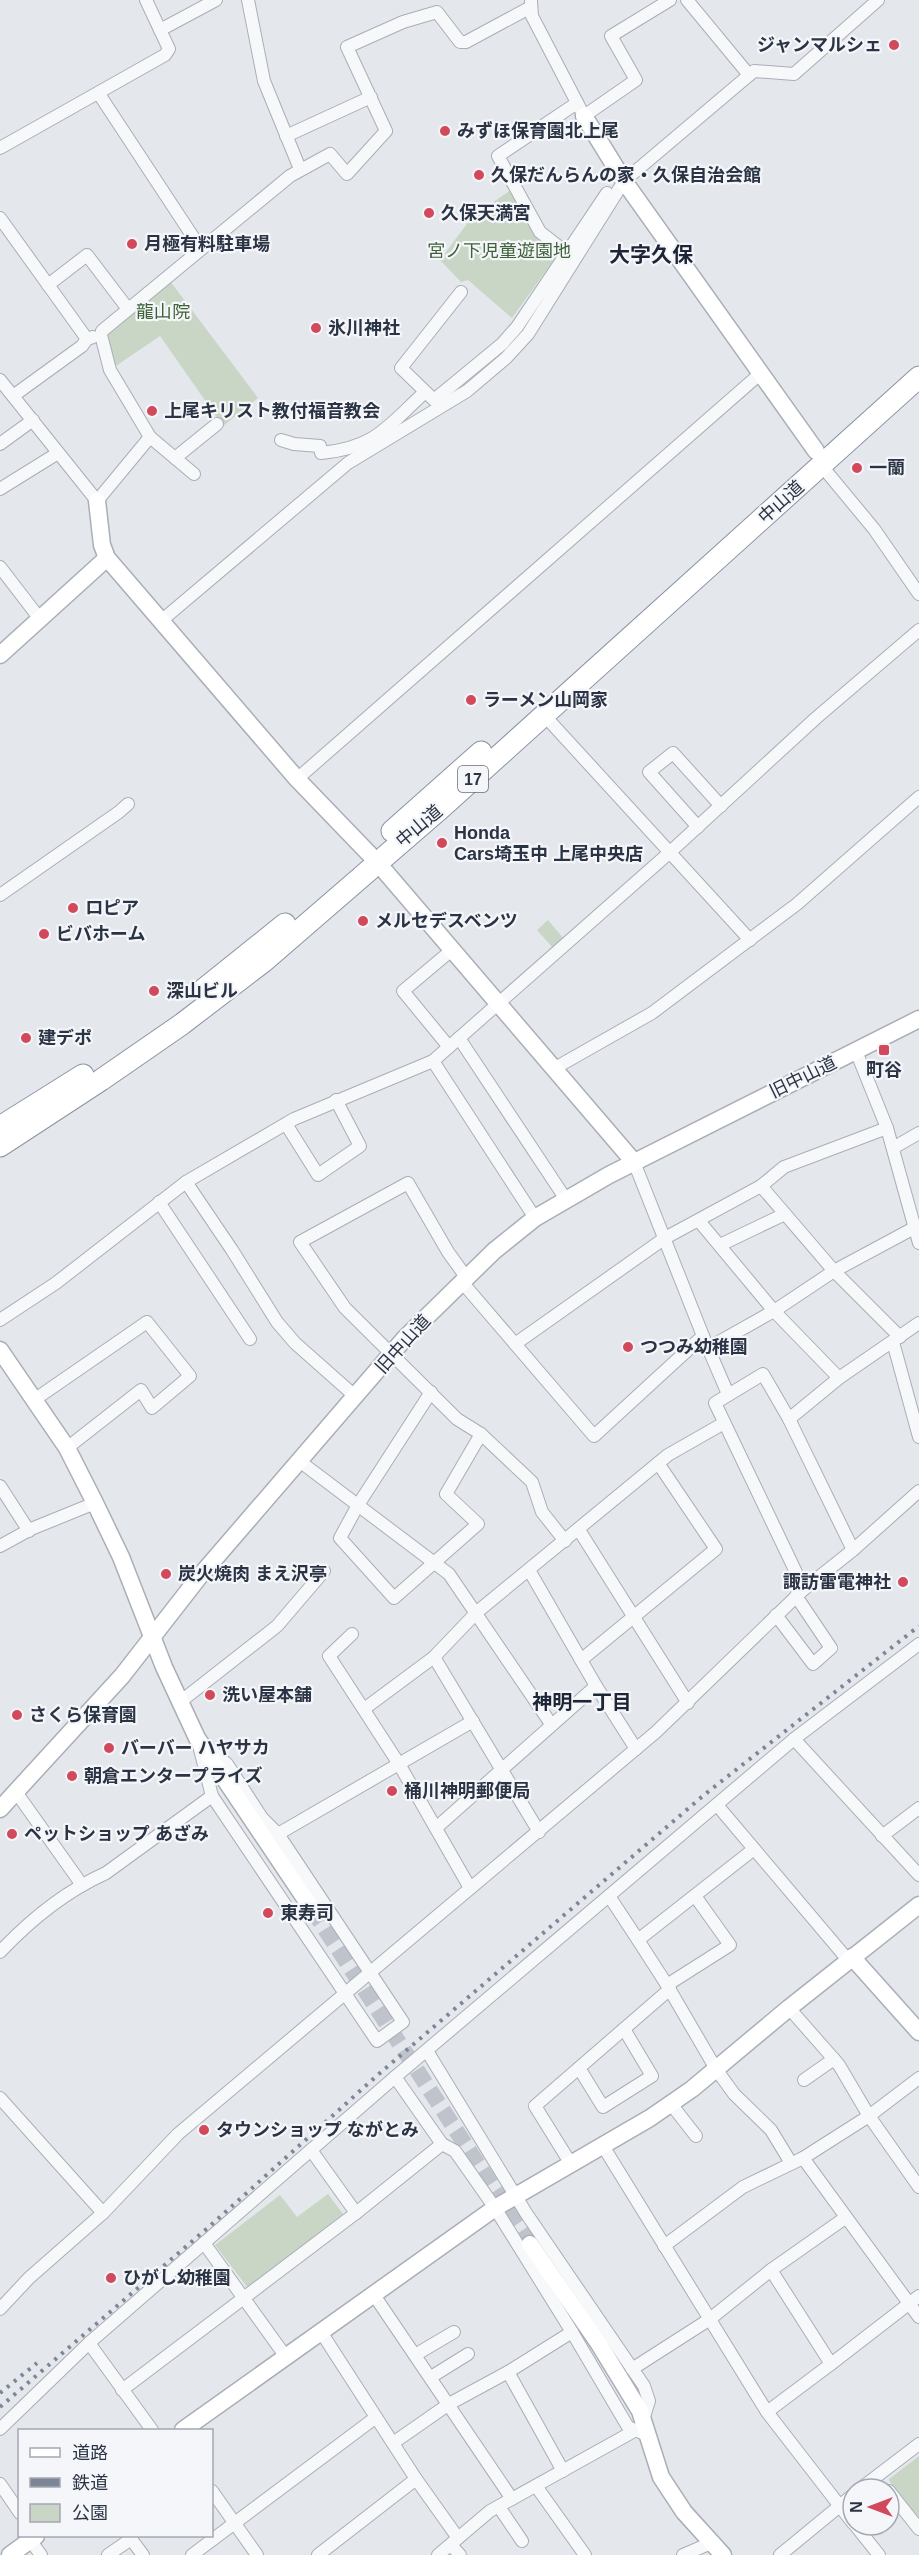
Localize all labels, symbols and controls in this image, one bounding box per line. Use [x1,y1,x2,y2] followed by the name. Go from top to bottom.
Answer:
[757,35,882,55] place label: ジャンマルシェ
[887,38,901,52] marker: ジャンマルシェ
[457,120,619,141] place label: みずほ保育園北上尾
[438,124,452,138] marker: みずほ保育園北上尾
[491,165,761,185] place label: 久保だんらんの家・久保自治会館
[472,168,486,182] marker: 久保だんらんの家・久保自治会館
[441,203,531,223] place label: 久保天満宮
[422,206,436,220] marker: 久保天満宮
[144,234,270,254] place label: 月極有料駐車場
[125,237,139,251] marker: 月極有料駐車場
[427,241,571,261] park label: 宮ノ下児童遊園地
[609,243,694,266] district label: 大字久保
[136,302,190,322] park label: 龍山院
[328,318,400,338] place label: 氷川神社
[309,321,323,335] marker: 氷川神社
[164,401,380,421] place label: 上尾キリスト教付福音教会
[145,404,159,418] marker: 上尾キリスト教付福音教会
[869,458,905,478] place label: 一蘭
[850,461,864,475] marker: 一蘭
[754,477,808,527] street label: 中山道
[483,690,608,710] place label: ラーメン山岡家
[464,693,478,707] marker: ラーメン山岡家
[458,766,488,792] road number: 17
[392,801,446,851] street label: 中山道
[454,823,643,864] place label: Honda Cars埼玉中 上尾中央店
[435,836,449,850] marker: Honda Cars埼玉中 上尾中央店
[85,898,139,918] place label: ロピア
[66,901,80,915] marker: ロピア
[375,911,518,931] place label: メルセデスベンツ
[356,914,370,928] marker: メルセデスベンツ
[56,924,145,944] place label: ビバホーム
[37,927,51,941] marker: ビバホーム
[166,981,238,1001] place label: 深山ビル
[147,984,161,998] marker: 深山ビル
[38,1028,92,1048] place label: 建デポ
[19,1031,33,1045] marker: 建デポ
[877,1043,891,1057] marker: 町谷
[766,1052,840,1102] street label: 旧中山道
[866,1060,902,1080] place label: 町谷
[371,1311,435,1377] street label: 旧中山道
[640,1337,748,1357] place label: つつみ幼稚園
[621,1340,635,1354] marker: つつみ幼稚園
[178,1564,327,1584] place label: 炭火焼肉 まえ沢亭
[159,1567,173,1581] marker: 炭火焼肉 まえ沢亭
[783,1572,891,1592] place label: 諏訪雷電神社
[896,1575,910,1589] marker: 諏訪雷電神社
[222,1685,312,1705] place label: 洗い屋本舗
[203,1688,217,1702] marker: 洗い屋本舗
[532,1691,632,1713] district label: 神明一丁目
[29,1705,137,1725] place label: さくら保育園
[10,1708,24,1722] marker: さくら保育園
[121,1738,270,1758] place label: バーバー ハヤサカ
[102,1741,116,1755] marker: バーバー ハヤサカ
[84,1766,262,1786] place label: 朝倉エンタープライズ
[65,1769,79,1783] marker: 朝倉エンタープライズ
[404,1781,530,1801] place label: 桶川神明郵便局
[385,1784,399,1798] marker: 桶川神明郵便局
[24,1824,209,1844] place label: ペットショップ あざみ
[5,1827,19,1841] marker: ペットショップ あざみ
[280,1903,334,1923] place label: 東寿司
[261,1906,275,1920] marker: 東寿司
[216,2120,419,2140] place label: タウンショップ ながとみ
[197,2123,211,2137] marker: タウンショップ ながとみ
[123,2268,231,2288] place label: ひがし幼稚園
[104,2271,118,2285] marker: ひがし幼稚園
[18,2429,213,2537] legend
[72,2443,108,2463] text: 道路
[72,2473,108,2493] text: 鉄道
[841,2477,901,2537] north arrow
[848,2501,865,2513] text: N
[72,2503,108,2523] text: 公園

